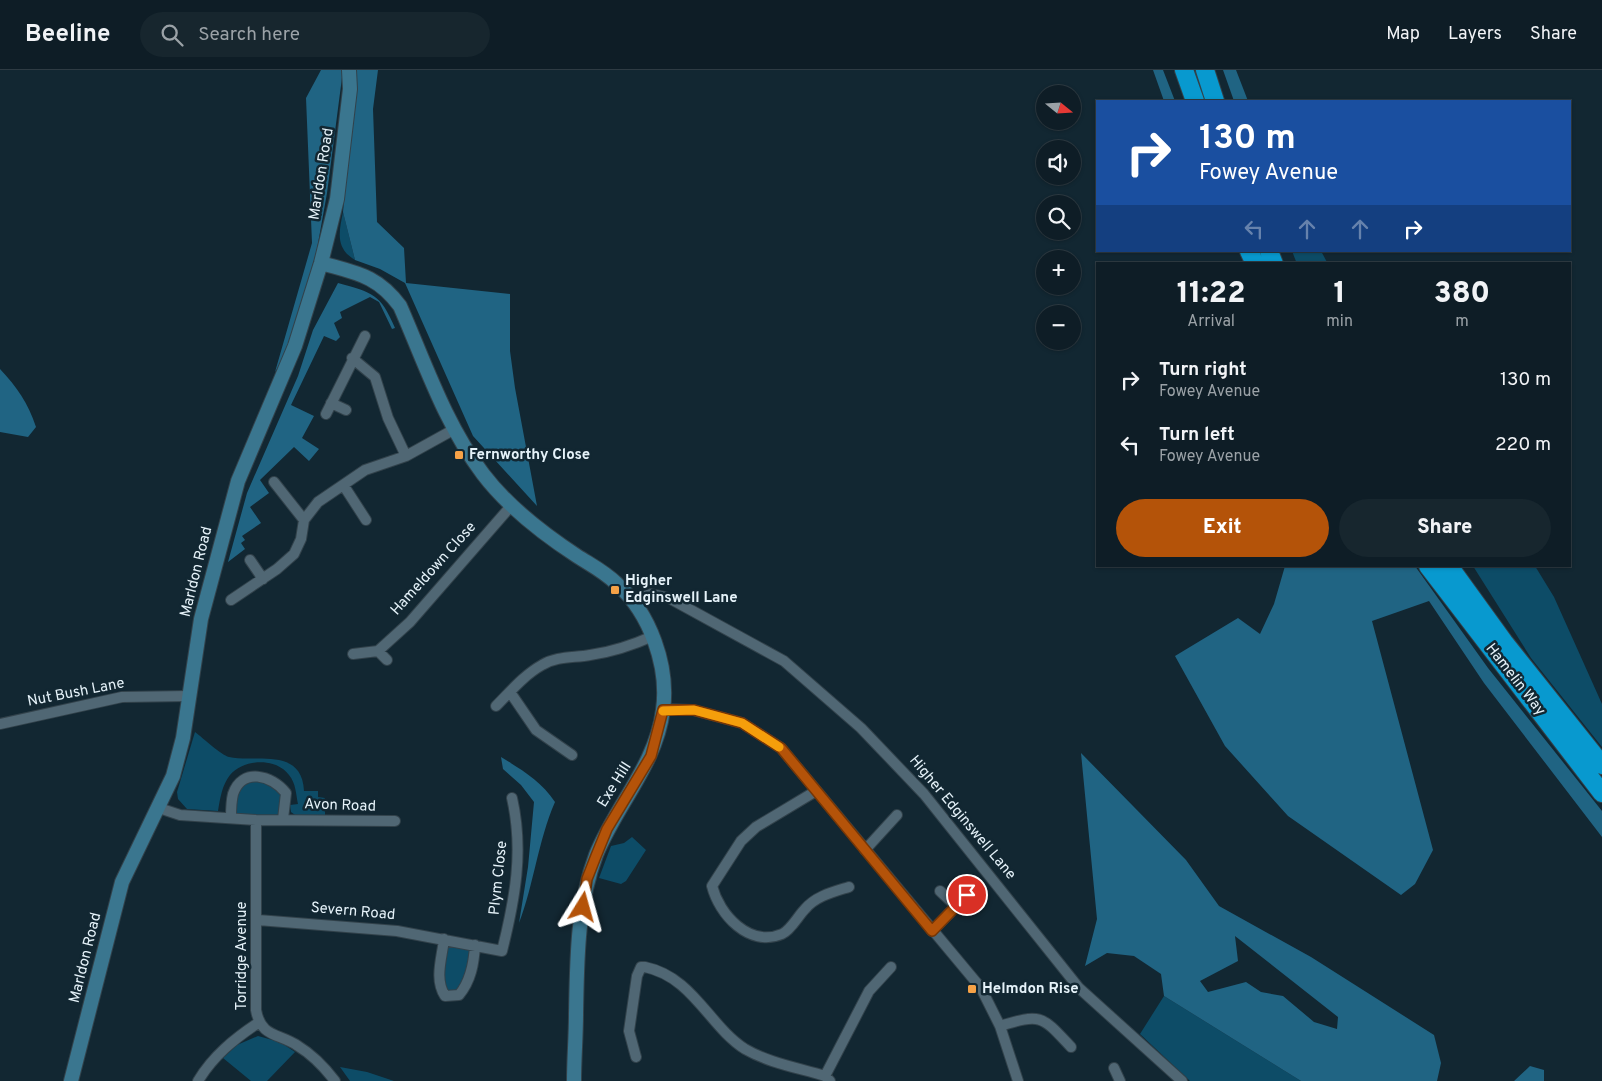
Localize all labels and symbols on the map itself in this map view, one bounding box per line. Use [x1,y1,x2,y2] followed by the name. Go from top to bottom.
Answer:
[1036,85,1081,130] north arrow
[305,127,339,221] street label: Marldon Road
[469,446,590,465] place label: Fernworthy Close
[453,449,465,461] marker: Fernworthy Close
[387,518,481,620] street label: Hameldown Close
[177,525,217,619] street label: Marldon Road
[625,572,738,608] place label: Higher Edginswell Lane
[609,584,621,596] marker: Higher Edginswell Lane
[1481,640,1549,720] street label: Hamelin Way
[26,674,126,712] street label: Nut Bush Lane
[904,752,1020,884] street label: Higher Edginswell Lane
[594,759,636,811] street label: Exe Hill
[304,795,376,817] street label: Avon Road
[486,840,512,916] street label: Plym Close
[946,874,988,916] pin
[556,880,608,932] position arrow
[310,899,396,925] street label: Severn Road
[233,902,252,1010] street label: Torridge Avenue
[66,911,106,1005] street label: Marldon Road
[982,980,1079,999] place label: Helmdon Rise
[966,983,978,995] marker: Helmdon Rise

